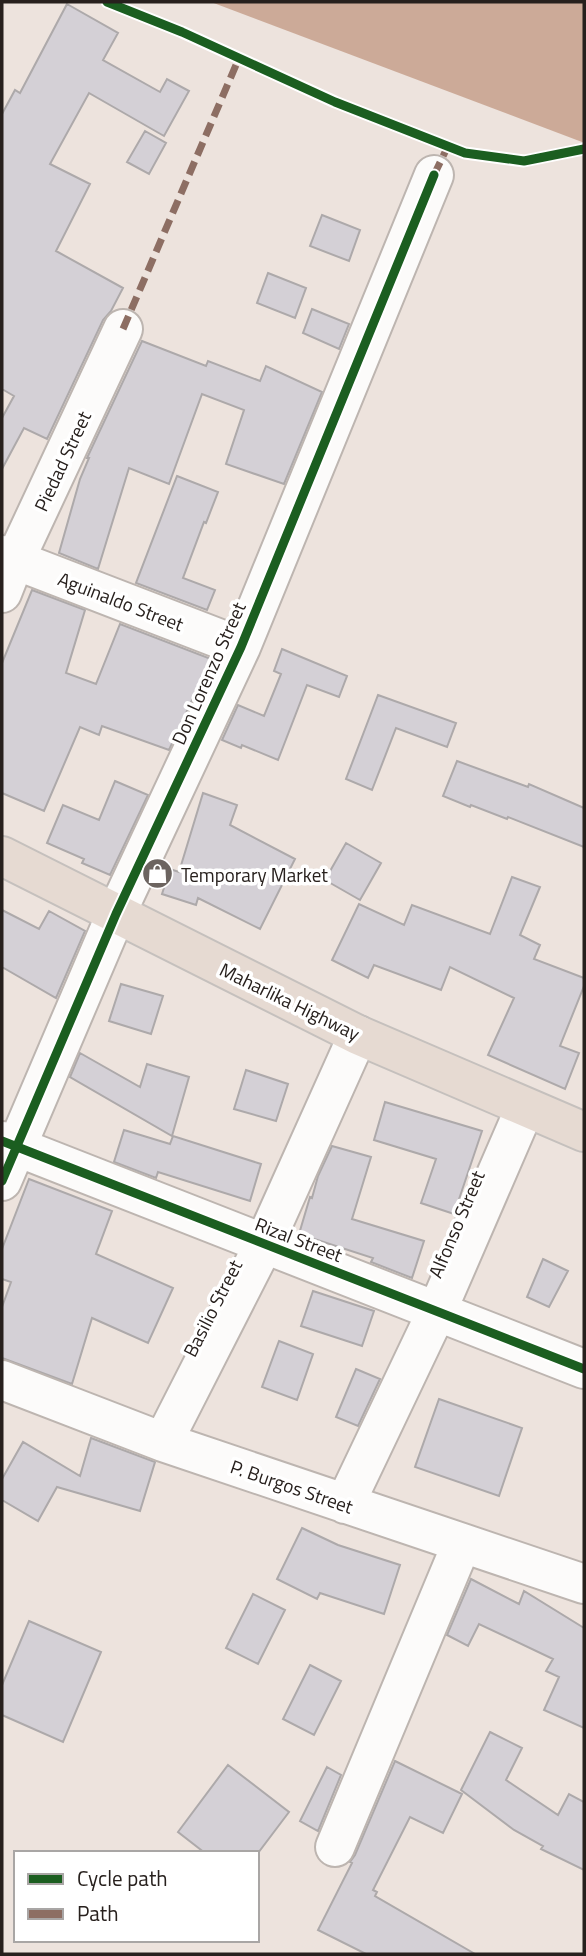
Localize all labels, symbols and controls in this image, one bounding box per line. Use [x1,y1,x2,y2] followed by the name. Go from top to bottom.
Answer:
[26,406,98,516] street label: Piedad Street
[54,564,188,638] street label: Aguinaldo Street
[163,597,253,749] street label: Don Lorenzo Street
[141,857,175,891] shop icon: Temporary Market
[181,860,328,889] place label: Temporary Market
[215,954,365,1048] street label: Maharlika Highway
[420,1166,492,1282] street label: Alfonso Street
[251,1209,347,1269] street label: Rizal Street
[175,1254,249,1362] street label: Basilio Street
[227,1451,358,1521] street label: P. Burgos Street
[14,1851,259,1942] legend
[77,1862,168,1894] text: Cycle path
[77,1897,119,1929] text: Path

